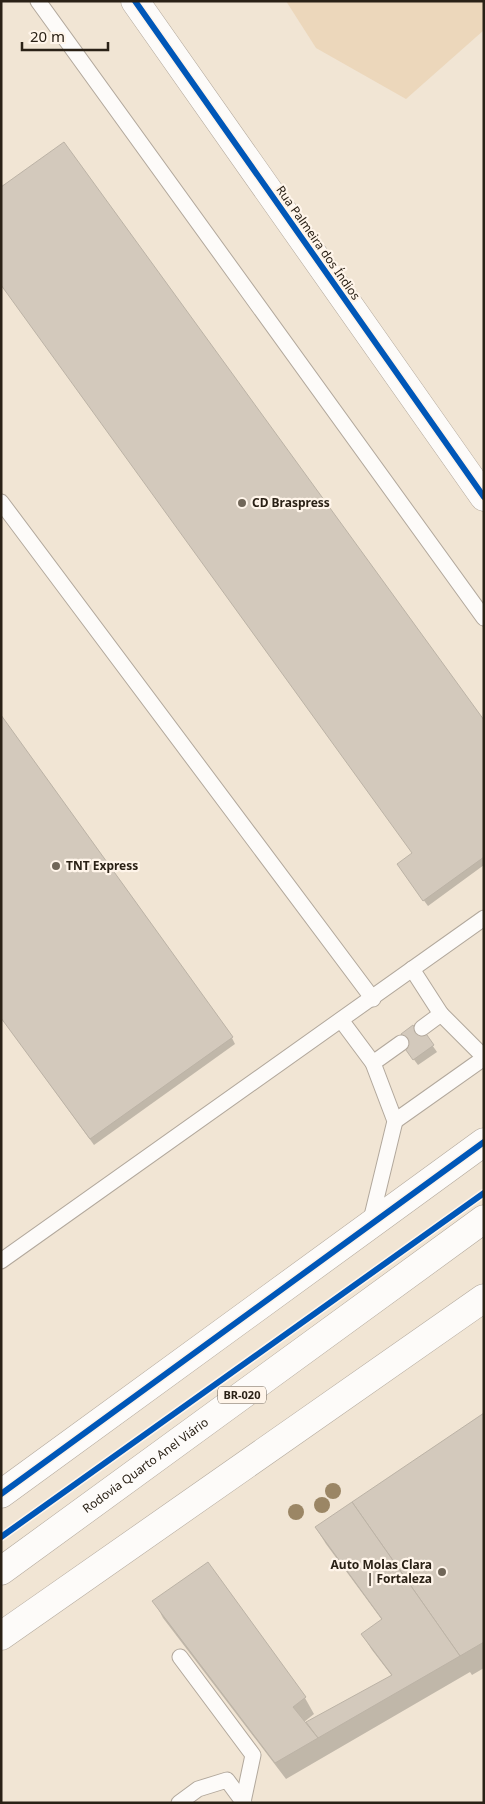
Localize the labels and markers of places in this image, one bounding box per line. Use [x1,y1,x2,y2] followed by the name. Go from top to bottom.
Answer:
[252,494,330,511] place label: CD Braspress
[236,497,248,509] marker: CD Braspress
[66,857,138,874] place label: TNT Express
[50,860,62,872] marker: TNT Express
[331,1556,432,1587] place label: Auto Molas Clara | Fortaleza
[436,1566,448,1578] marker: Auto Molas Clara | Fortaleza

